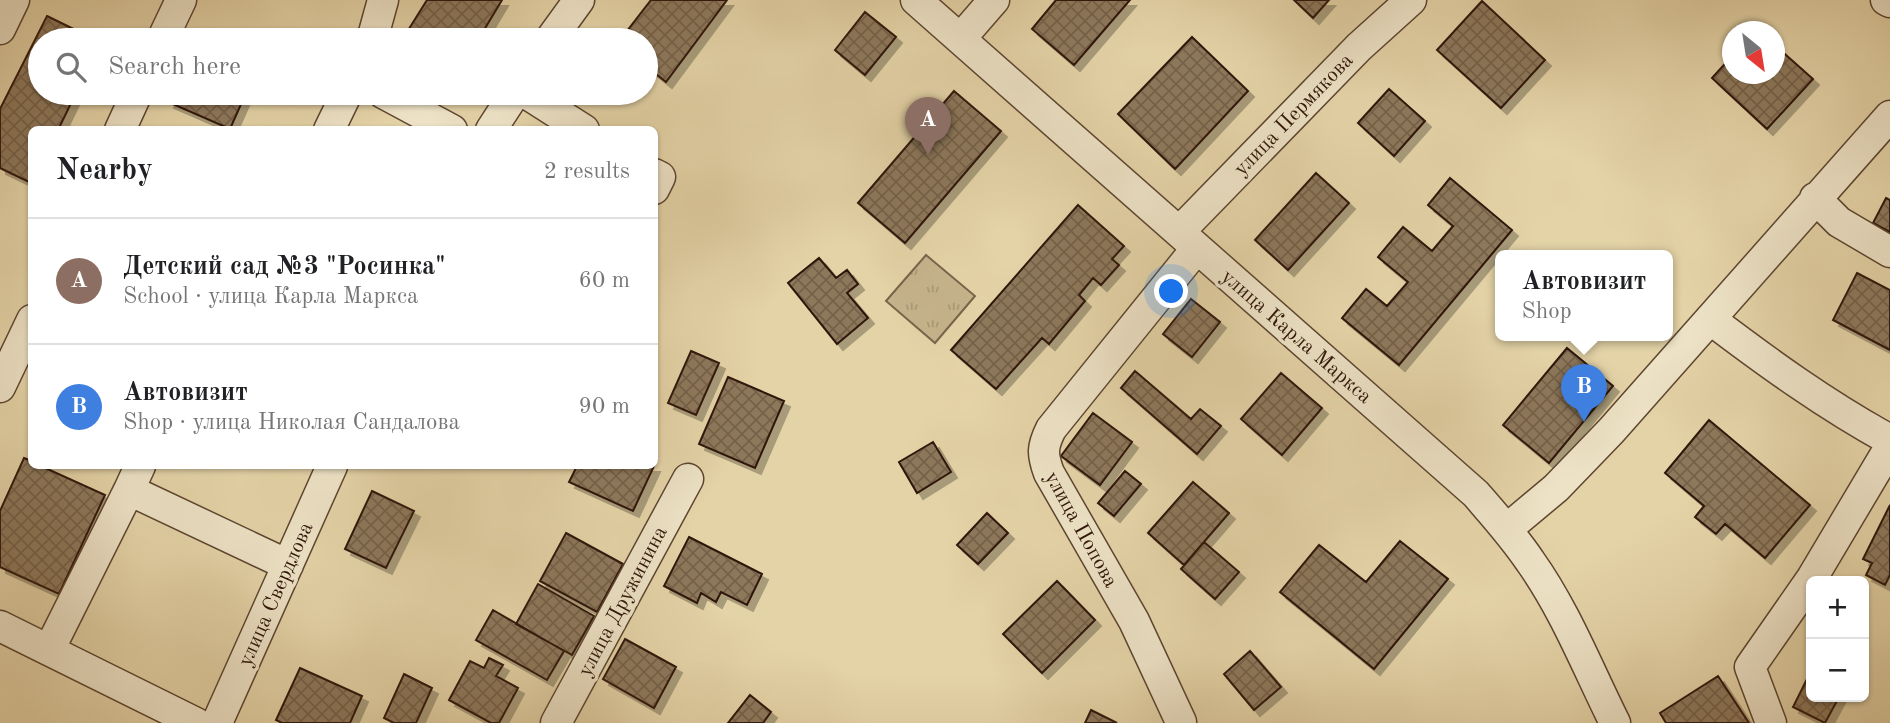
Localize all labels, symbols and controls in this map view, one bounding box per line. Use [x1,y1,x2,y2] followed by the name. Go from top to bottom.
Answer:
[1722,21,1785,84] north arrow
[28,28,658,105] search box
[52,48,90,86] icon: search
[1231,50,1358,180] street label: улица Пермякова
[108,54,241,80] text: Search here
[905,97,951,155] pin: A
[56,156,153,186] text: Nearby
[544,160,630,183] text: 2 results
[1495,250,1673,341] popup
[123,254,446,280] text: Детский сад №3 "Росинка"
[1217,266,1375,408] street label: улица Карла Маркса
[70,269,88,292] text: A
[579,269,630,292] text: 60 m
[1522,269,1646,295] text: Автовизит
[1154,274,1188,308] your location
[123,285,418,308] text: School · улица Карла Маркса
[1522,300,1572,323] text: Shop
[1561,364,1607,422] pin: B
[123,380,248,406] text: Автовизит
[71,395,87,418] text: B
[579,395,630,418] text: 90 m
[123,411,460,434] text: Shop · улица Николая Сандалова
[1040,468,1121,591] street label: улица Попова
[235,519,318,670] street label: улица Свердлова
[575,523,672,680] street label: улица Дружинина
[1806,576,1869,702] map controls
[1806,576,1869,639] button: +
[1806,639,1869,702] button: −

